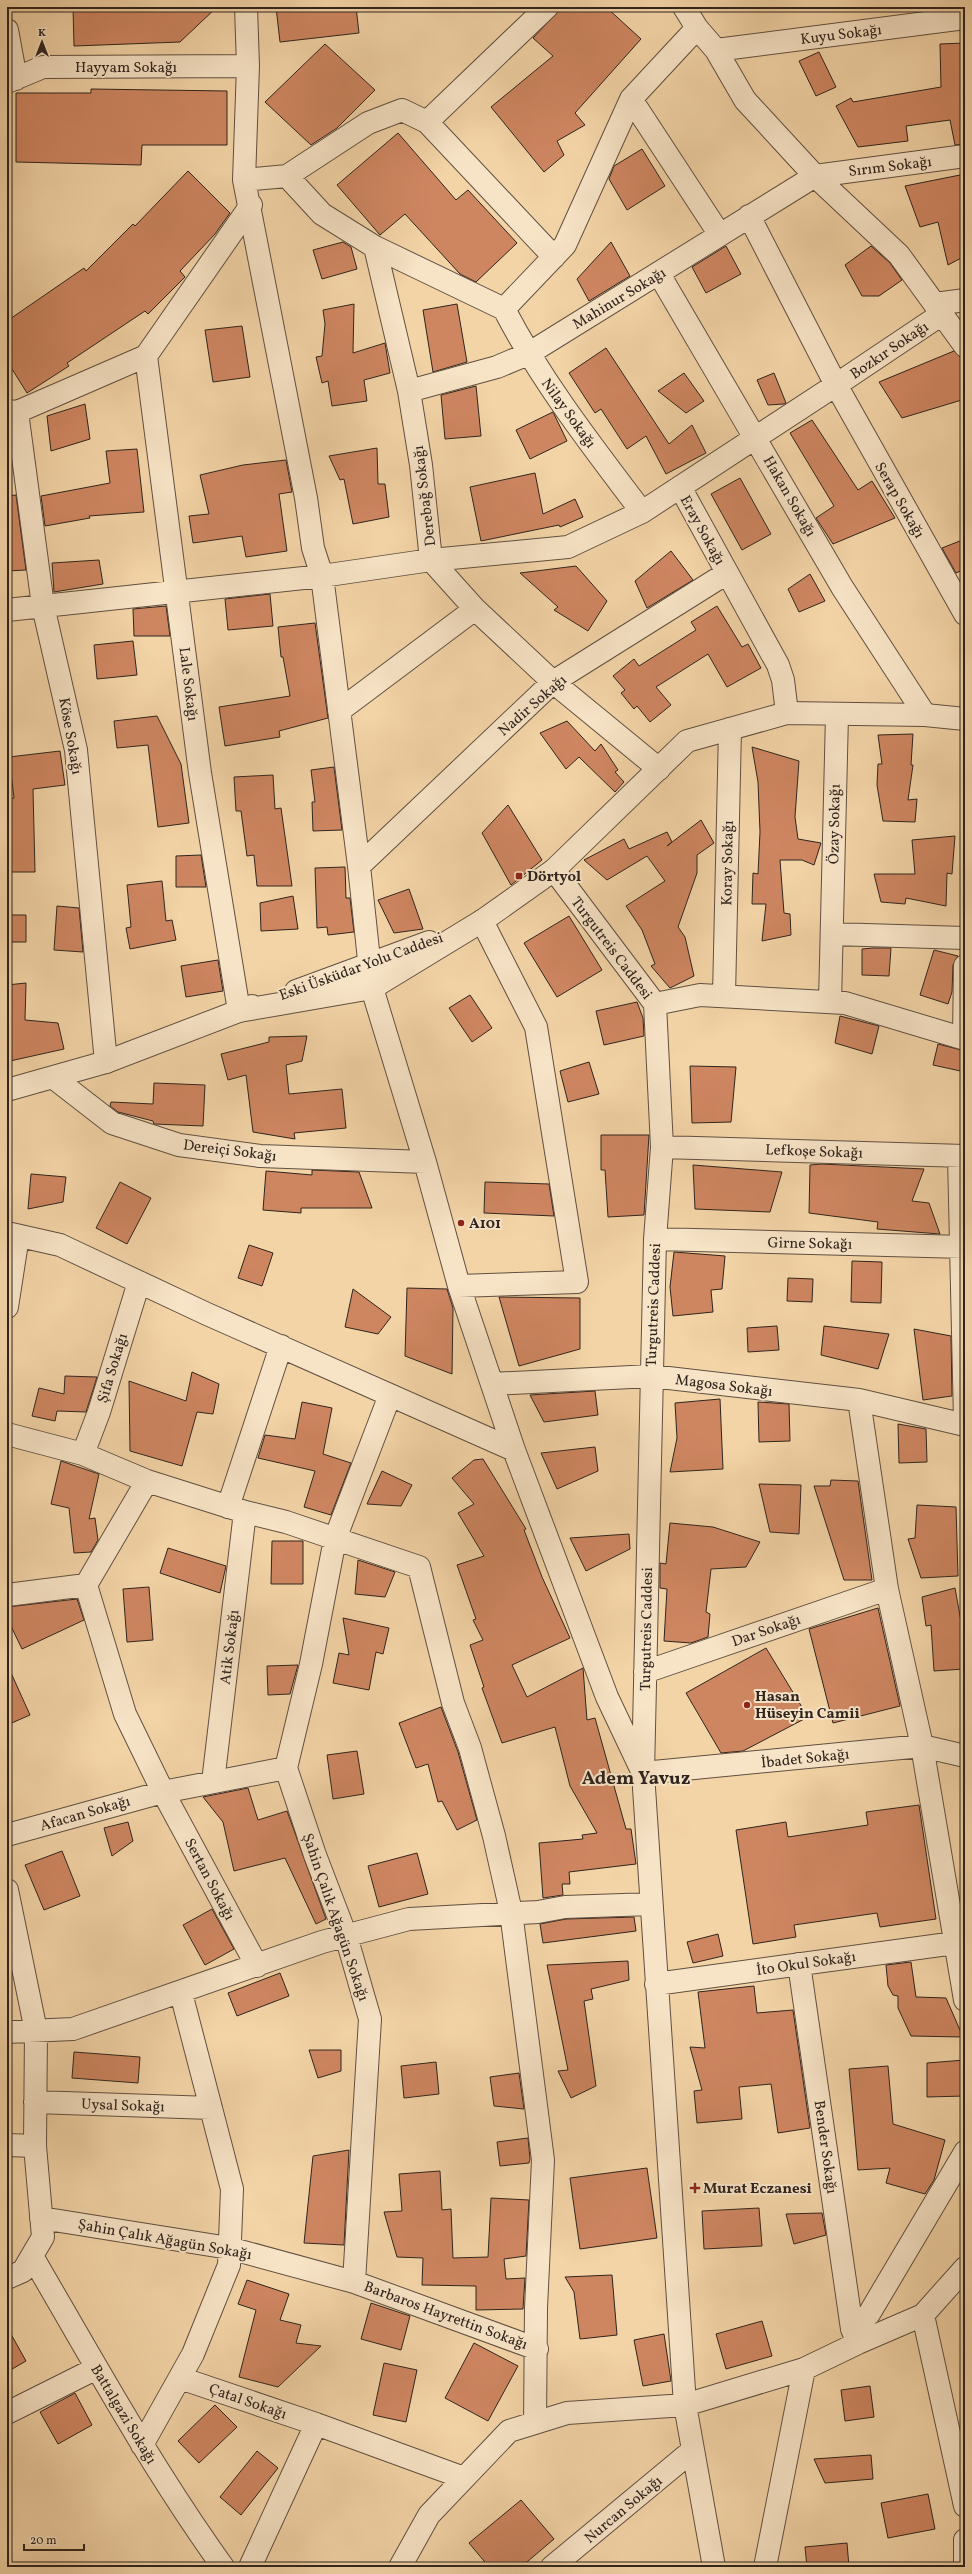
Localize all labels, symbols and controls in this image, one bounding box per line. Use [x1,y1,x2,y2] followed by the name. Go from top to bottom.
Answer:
[799,20,883,51] street label: Kuyu Sokağı
[22,22,62,62] north arrow
[38,26,46,41] text: K
[75,58,177,79] street label: Hayyam Sokağı
[847,152,933,183] street label: Sırım Sokağı
[569,263,670,335] street label: Mahinur Sokağı
[846,317,933,385] street label: Bozkır Sokağı
[535,375,600,453] street label: Nilay Sokağı
[409,444,442,548] street label: Derebağ Sokağı
[757,452,820,541] street label: Hakan Sokağı
[868,459,929,543] street label: Serap Sokağı
[674,492,730,569] street label: Eray Sokağı
[173,646,202,722] street label: Lale Sokağı
[494,670,572,742] street label: Nadir Sokağı
[52,696,87,776] street label: Köse Sokağı
[824,784,847,864] street label: Özay Sokağı
[717,820,740,906] street label: Koray Sokağı
[527,867,581,888] place label: Dörtyol
[514,871,524,881] marker: Dörtyol
[565,893,656,1005] street label: Turgutreis Caddesi
[277,928,446,1007] street label: Eski Üsküdar Yolu Caddesi
[182,1135,278,1168] street label: Dereiçi Sokağı
[765,1140,863,1165] street label: Lefkoşe Sokağı
[469,1214,501,1235] place label: A101
[456,1218,466,1228] marker: A101
[767,1233,853,1256] street label: Girne Sokağı
[642,1243,667,1367] street label: Turgutreis Caddesi
[93,1331,134,1406] street label: Şifa Sokağı
[674,1370,774,1403] street label: Magosa Sokağı
[636,1567,659,1691] street label: Turgutreis Caddesi
[215,1609,245,1686] street label: Atik Sokağı
[729,1610,804,1653] street label: Dar Sokağı
[755,1687,860,1725] place label: Hasan Hüseyin Camii
[742,1700,752,1710] marker: Hasan Hüseyin Camii
[760,1744,850,1775] street label: İbadet Sokağı
[582,1766,691,1792] district label: Adem Yavuz
[38,1791,133,1837] street label: Afacan Sokağı
[296,1831,373,2004] street label: Şahin Çalık Ağagün Sokağı
[178,1835,239,1925] street label: Sertan Sokağı
[755,1947,857,1982] street label: İto Okul Sokağı
[81,2095,165,2118] street label: Uysal Sokağı
[808,2099,841,2195] street label: Bender Sokağı
[703,2179,812,2200] place label: Murat Eczanesi
[690,2183,700,2193] marker: Murat Eczanesi
[76,2215,253,2266] street label: Şahin Çalık Ağagün Sokağı
[361,2277,530,2356] street label: Barbaros Hayrettin Sokağı
[85,2361,161,2469] street label: Battalgazi Sokağı
[206,2379,289,2426] street label: Çatal Sokağı
[580,2471,667,2549] street label: Nurcan Sokağı
[24,2526,84,2552] scale bar
[30,2533,57,2549] text: 20 m

